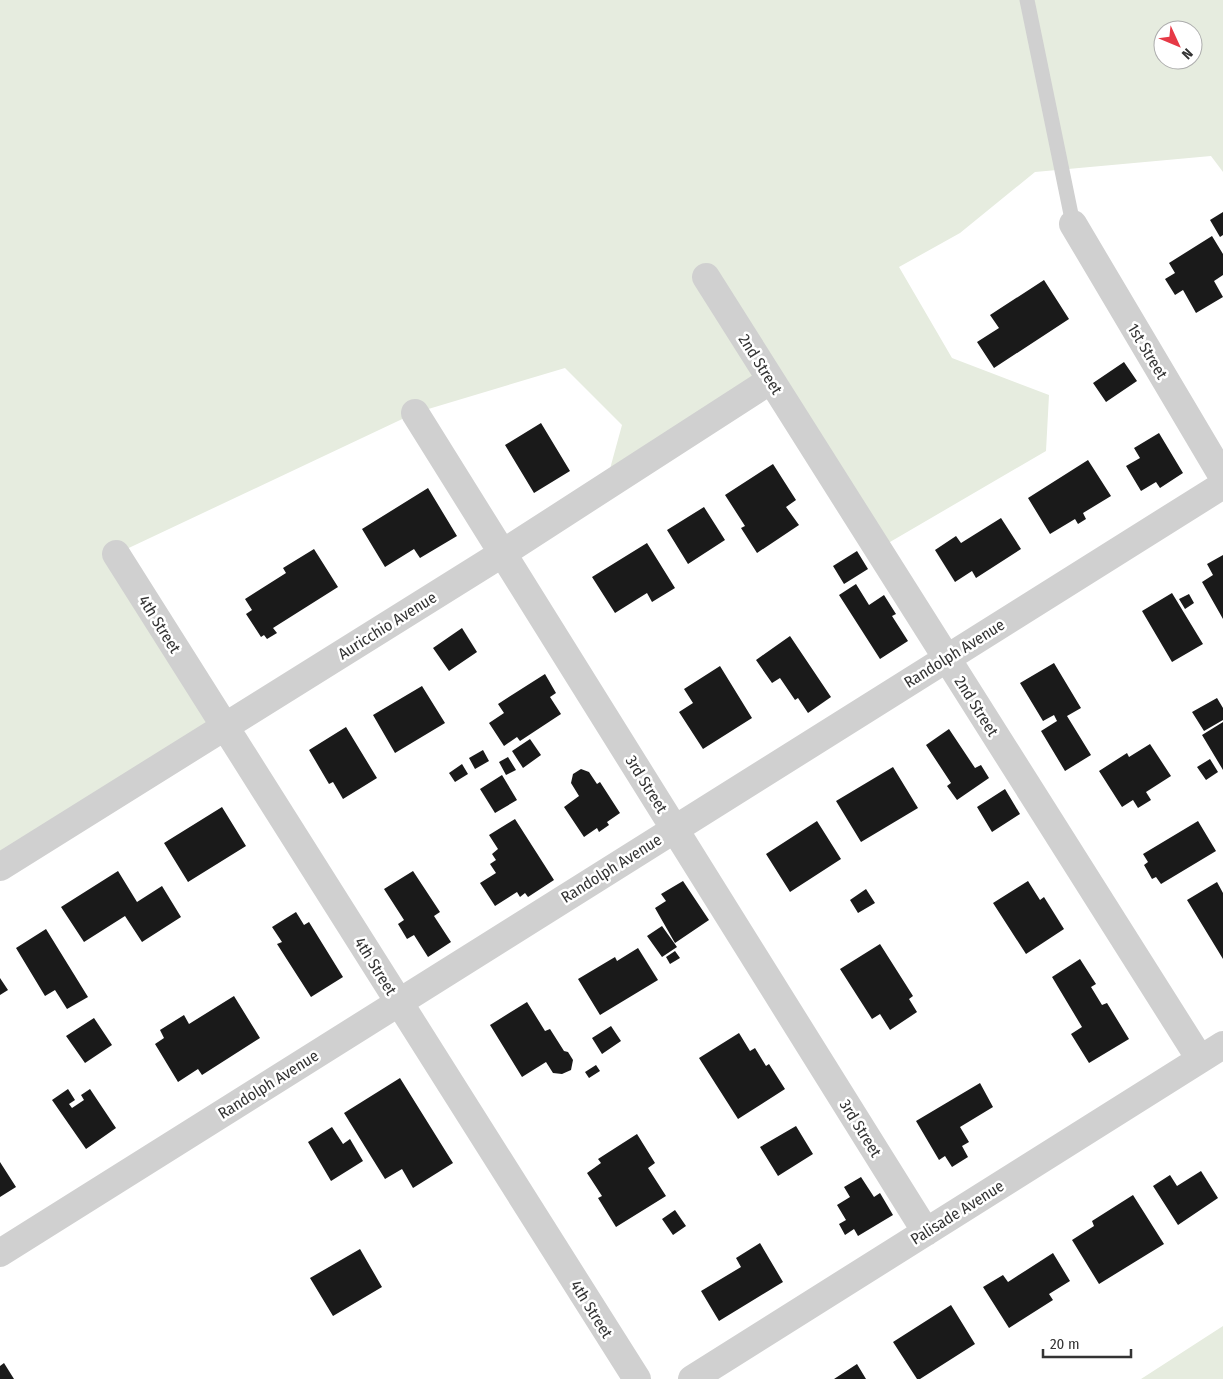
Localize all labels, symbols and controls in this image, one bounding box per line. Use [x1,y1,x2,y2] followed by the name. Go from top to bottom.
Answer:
[1153,20,1203,70] north arrow
[1178,45,1196,63] text: N
[1124,320,1172,383] street label: 1st Street
[735,331,787,398] street label: 2nd Street
[335,588,440,663] street label: Auricchio Avenue
[134,592,185,657] street label: 4th Street
[901,615,1008,692] street label: Randolph Avenue
[951,673,1003,740] street label: 2nd Street
[622,752,672,817] street label: 3rd Street
[558,830,665,907] street label: Randolph Avenue
[350,934,401,999] street label: 4th Street
[215,1046,322,1123] street label: Randolph Avenue
[836,1096,886,1161] street label: 3rd Street
[907,1176,1007,1249] street label: Palisade Avenue
[566,1277,617,1342] street label: 4th Street
[1043,1326,1130,1358] scale bar
[1050,1335,1080,1353] text: 20 m

